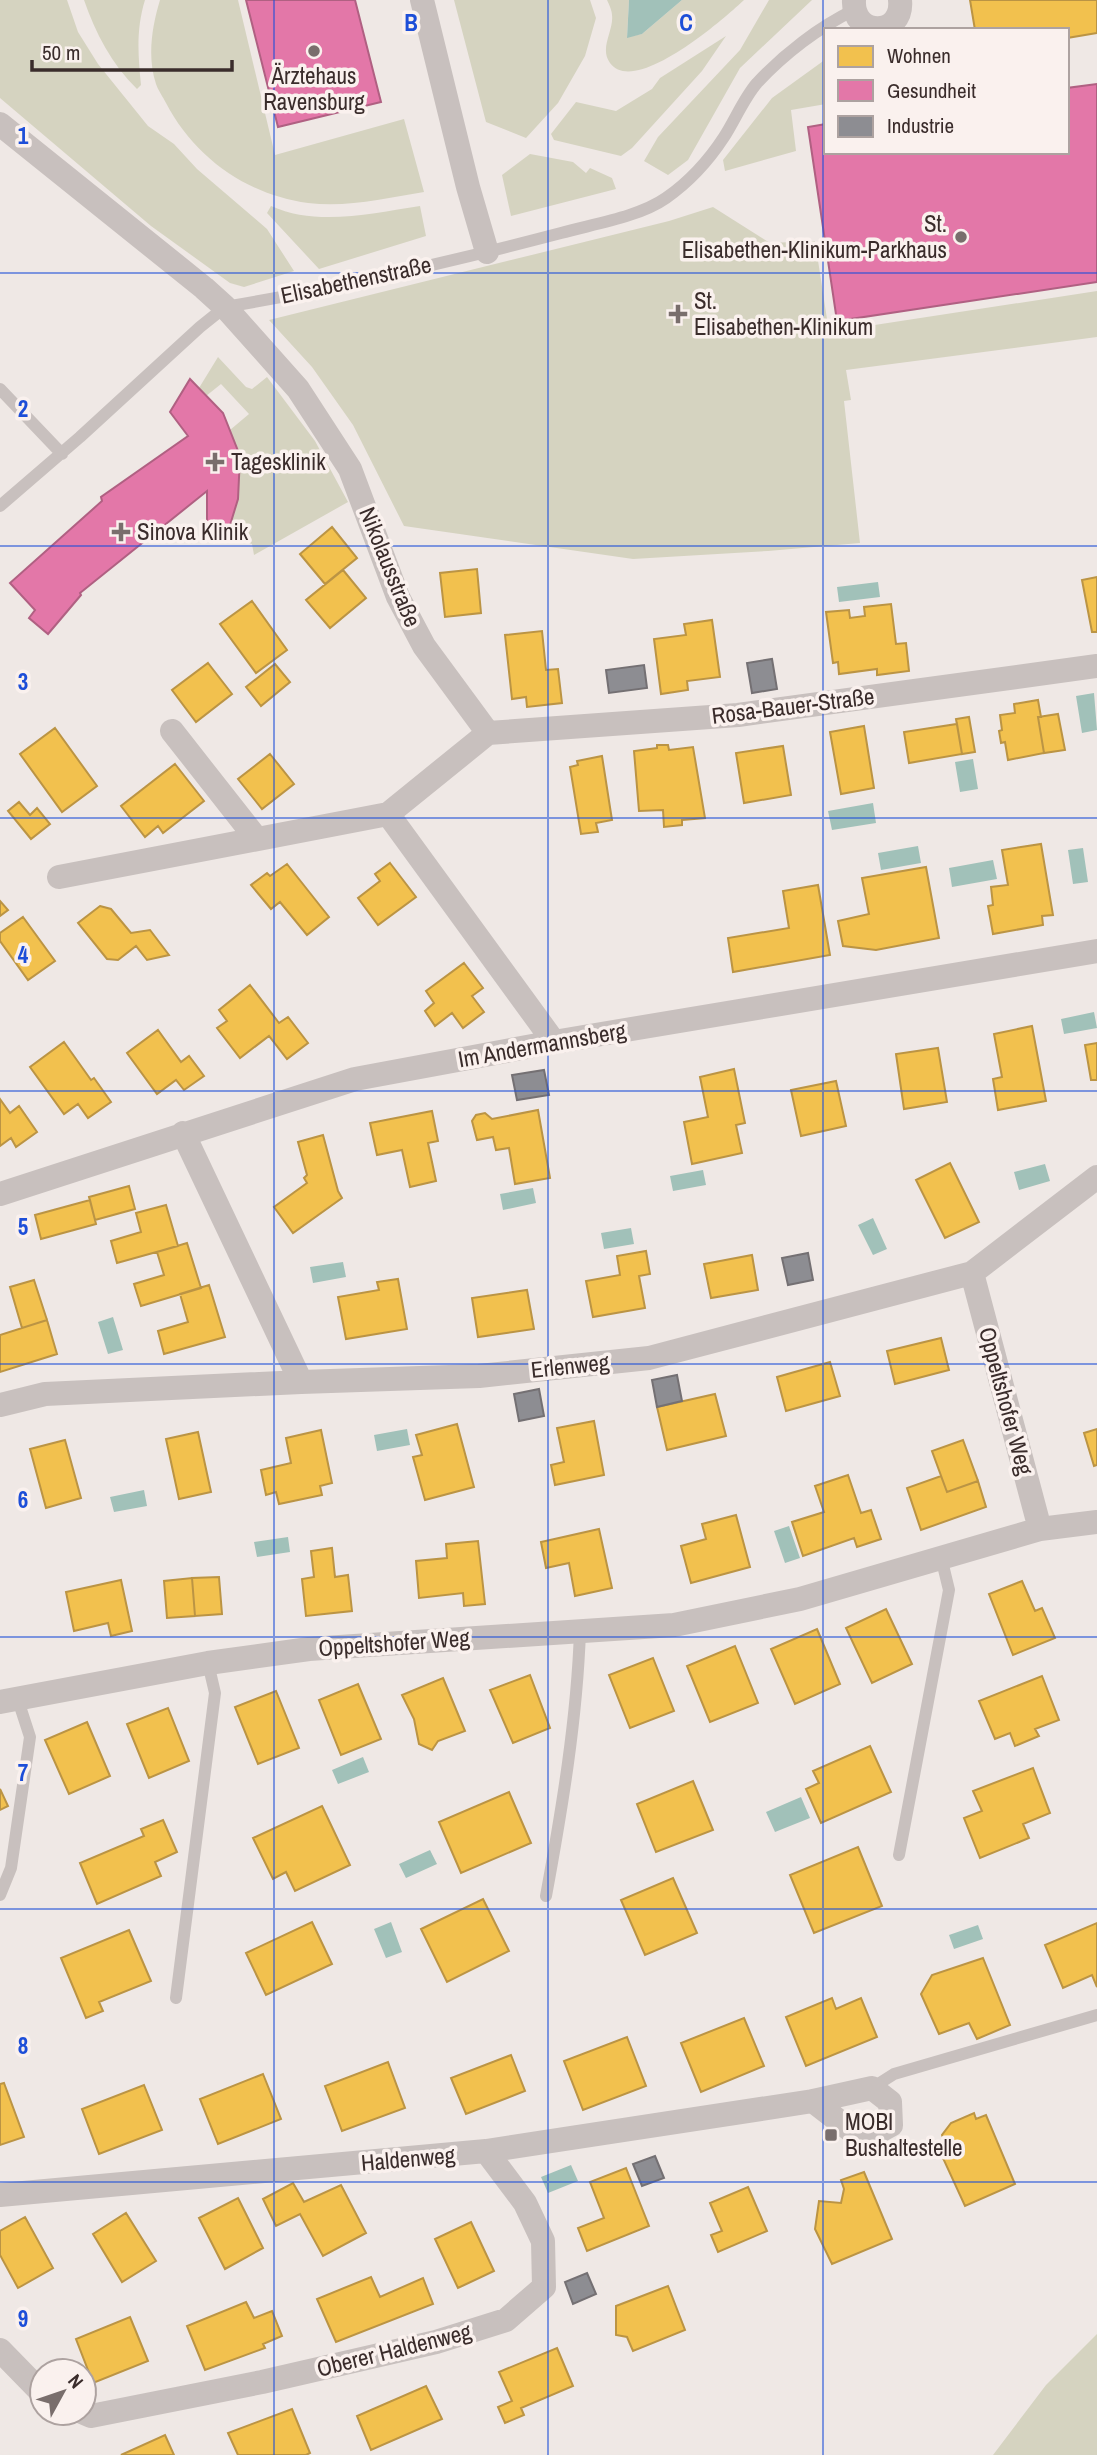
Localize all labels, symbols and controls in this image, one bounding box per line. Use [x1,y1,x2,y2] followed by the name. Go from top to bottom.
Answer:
[404,7,418,38] text: B
[679,7,693,38] text: C
[32,28,231,72] scale bar
[824,28,1069,154] legend
[42,38,80,67] text: 50 m
[887,41,951,70] text: Wohnen
[306,43,322,59] marker: Ärztehaus Ravensburg
[263,60,365,117] place label: Ärztehaus Ravensburg
[887,76,976,105] text: Gesundheit
[887,111,954,140] text: Industrie
[18,120,29,151] text: 1
[682,208,947,265] place label: St. Elisabethen-Klinikum-Parkhaus
[953,229,969,245] marker: St. Elisabethen-Klinikum-Parkhaus
[278,248,434,311] street label: Elisabethenstraße
[694,285,873,342] place label: St. Elisabethen-Klinikum
[668,304,688,324] marker: St. Elisabethen-Klinikum
[18,393,28,424] text: 2
[231,446,326,477] place label: Tagesklinik
[205,452,225,472] marker: Tagesklinik
[352,502,429,631] street label: Nikolausstraße
[137,516,249,547] place label: Sinova Klinik
[111,522,131,542] marker: Sinova Klinik
[18,666,28,697] text: 3
[710,680,876,731] street label: Rosa-Bauer-Straße
[18,939,29,970] text: 4
[456,1014,629,1075] street label: Im Andermannsberg
[18,1211,28,1242] text: 5
[972,1324,1041,1479] street label: Oppeltshofer Weg
[529,1346,611,1385] street label: Erlenweg
[18,1484,28,1515] text: 6
[317,1622,471,1663] street label: Oppeltshofer Weg
[18,1757,28,1788] text: 7
[18,2030,28,2061] text: 8
[845,2106,962,2163] place label: MOBI Bushaltestelle
[823,2127,839,2143] marker: MOBI Bushaltestelle
[360,2139,457,2178] street label: Haldenweg
[18,2303,28,2334] text: 9
[313,2315,475,2384] street label: Oberer Haldenweg
[28,2357,98,2427] north arrow
[62,2368,90,2394] text: N

